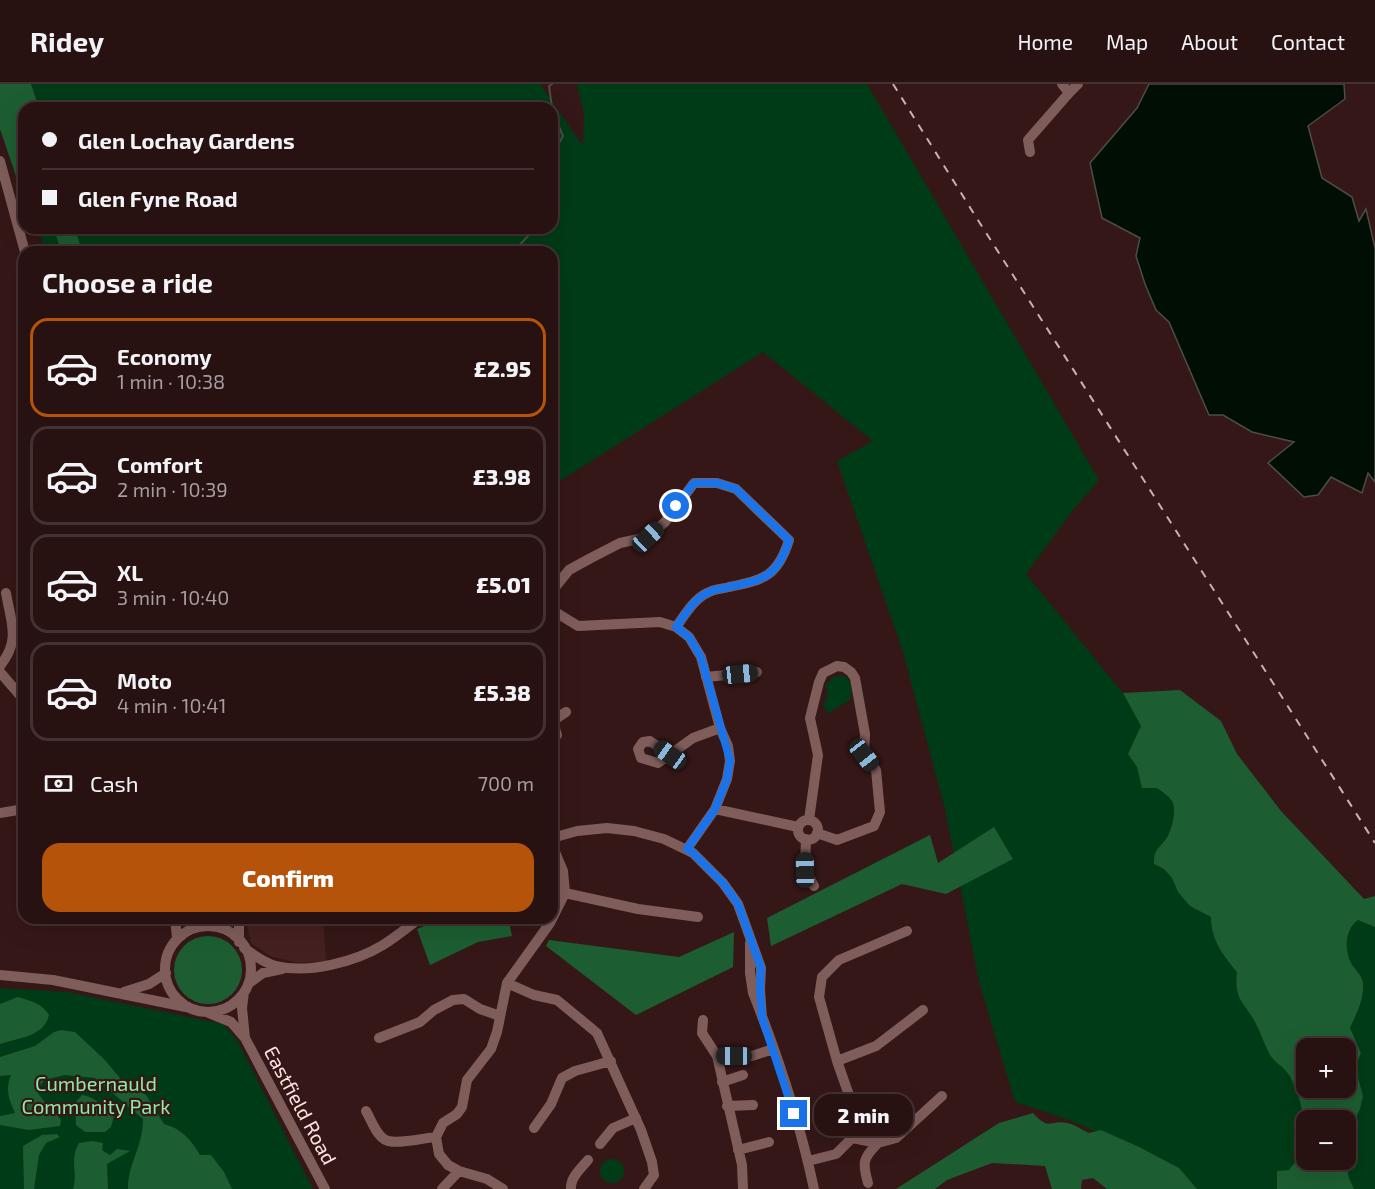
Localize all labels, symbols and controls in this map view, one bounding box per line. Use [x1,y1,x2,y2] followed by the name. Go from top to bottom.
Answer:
[30,24,104,58] text: Ridey
[1017,29,1073,54] text: Home
[1106,29,1148,54] text: Map
[1181,29,1238,54] text: About
[1271,29,1345,54] text: Contact
[78,127,295,153] text: Glen Lochay Gardens
[78,185,238,211] text: Glen Fyne Road
[42,266,213,298] text: Choose a ride
[45,341,99,395] icon: car
[117,343,212,369] text: Economy
[474,355,531,381] text: £2.95
[117,369,225,393] text: 1 min · 10:38
[45,449,99,503] icon: car
[117,451,202,477] text: Comfort
[473,463,531,489] text: £3.98
[117,477,228,501] text: 2 min · 10:39
[662,492,689,519] route start
[629,518,667,556] car
[45,557,99,611] icon: car
[117,559,143,585] text: XL
[476,571,531,597] text: £5.01
[117,585,229,609] text: 3 min · 10:40
[721,663,759,685] car
[45,665,99,719] icon: car
[117,667,172,693] text: Moto
[474,679,531,705] text: £5.38
[117,693,227,717] text: 4 min · 10:41
[846,735,882,775] car
[650,737,690,773] car
[42,767,75,800] icon: cash
[90,770,139,796] text: Cash
[478,771,534,795] text: 700 m
[42,843,534,912] button: Confirm
[796,852,814,888] car
[1296,1038,1356,1170] map controls
[1296,1038,1356,1098] button: +
[260,1042,342,1168] street label: Eastfield Road
[716,1047,752,1065] car
[22,1071,170,1118] park label: Cumbernauld Community Park
[815,1093,914,1135] callout: 2 min
[780,1100,807,1127] route end
[838,1103,889,1127] text: 2 min
[1296,1110,1356,1170] button: −

